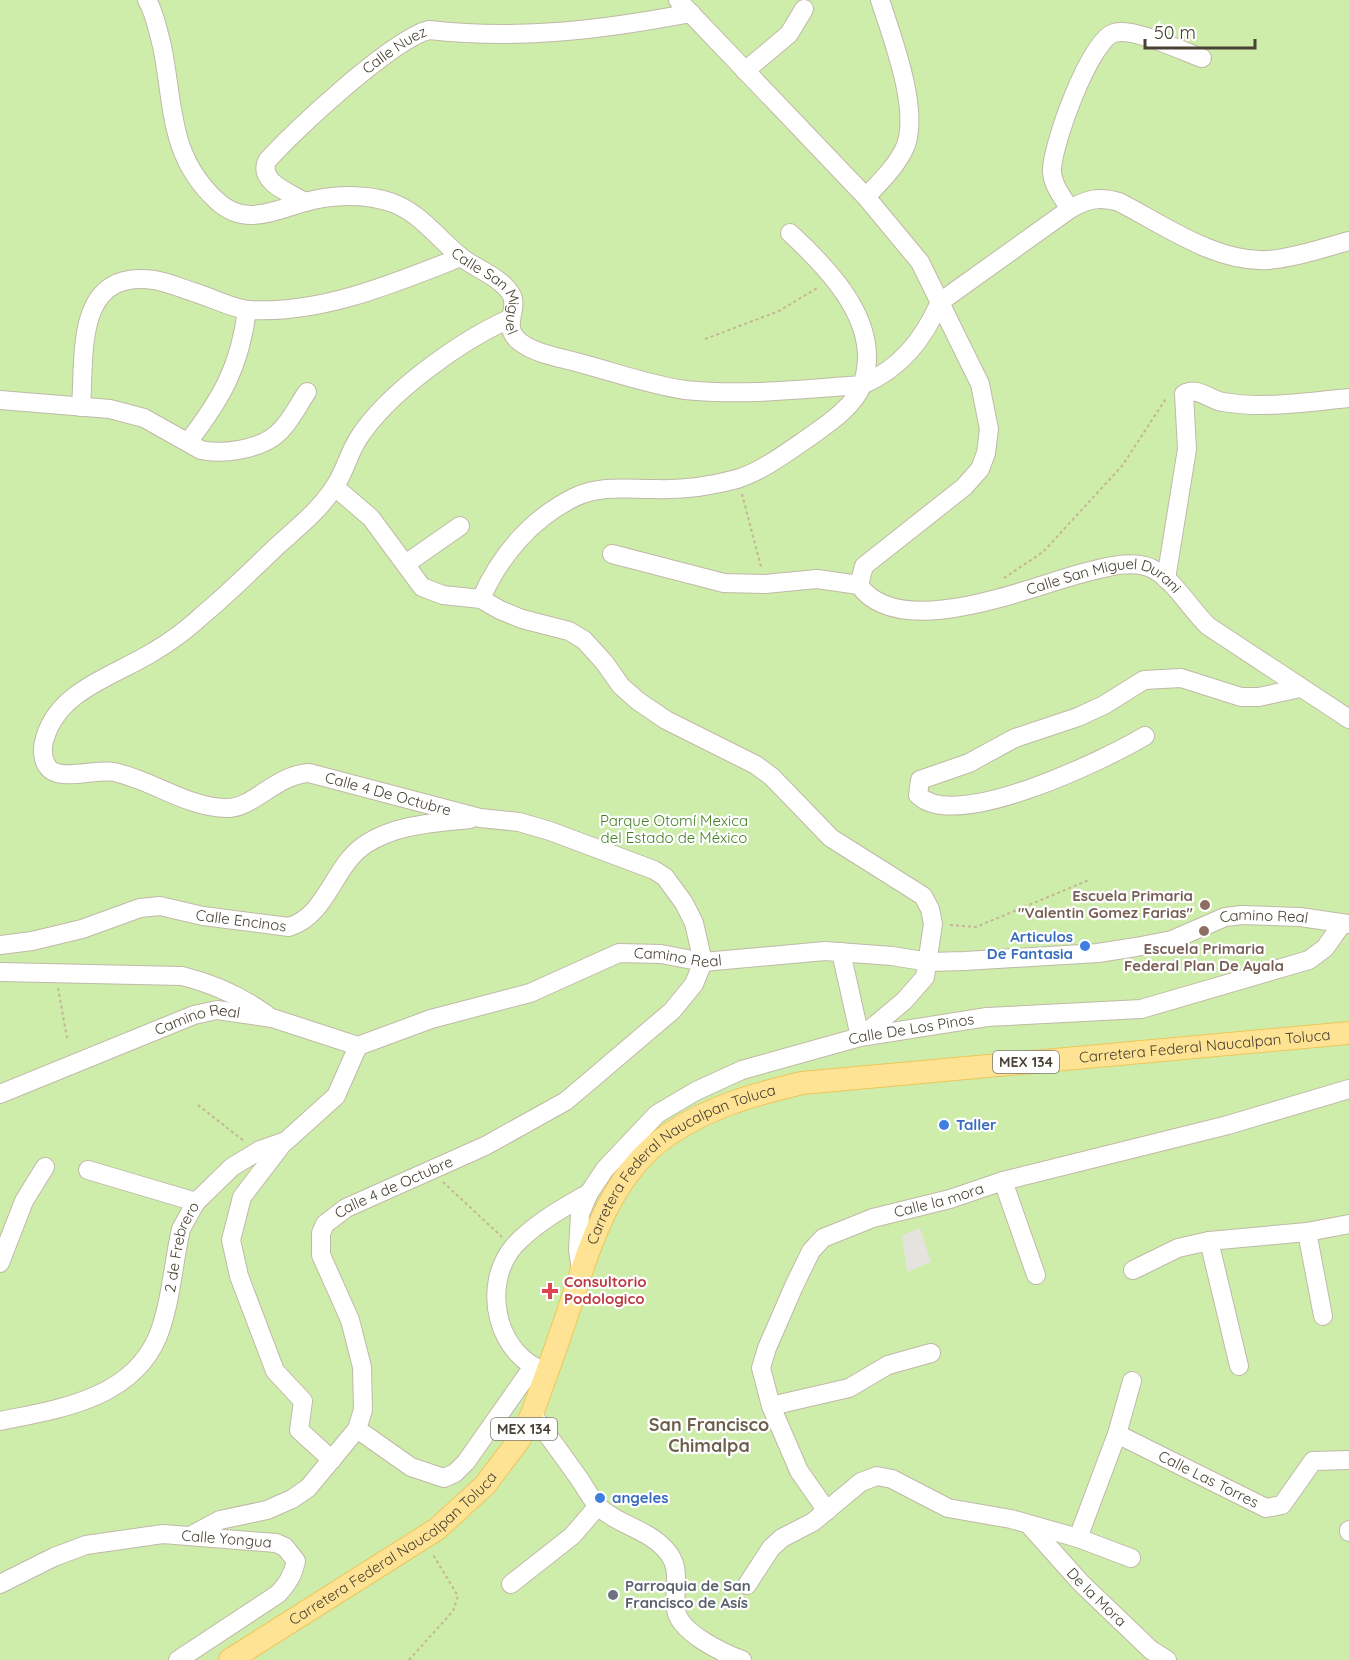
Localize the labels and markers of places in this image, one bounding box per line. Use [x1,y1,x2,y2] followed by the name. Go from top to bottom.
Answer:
[1018,886,1194,922] place label: Escuela Primaria "Valentin Gomez Farias"
[1198,898,1212,912] marker: Escuela Primaria "Valentin Gomez Farias"
[1197,924,1211,938] marker: Escuela Primaria Federal Plan De Ayala
[987,927,1073,963] place label: Articulos De Fantasia
[1078,939,1092,953] marker: Articulos De Fantasia
[1124,939,1284,975] place label: Escuela Primaria Federal Plan De Ayala
[956,1115,997,1134] place label: Taller
[937,1118,951,1132] marker: Taller
[564,1272,647,1308] place label: Consultorio Podologico
[541,1282,559,1300] marker: Consultorio Podologico
[612,1488,668,1507] place label: angeles
[593,1491,607,1505] marker: angeles
[625,1576,751,1612] place label: Parroquia de San Francisco de Asís
[606,1588,620,1602] marker: Parroquia de San Francisco de Asís

